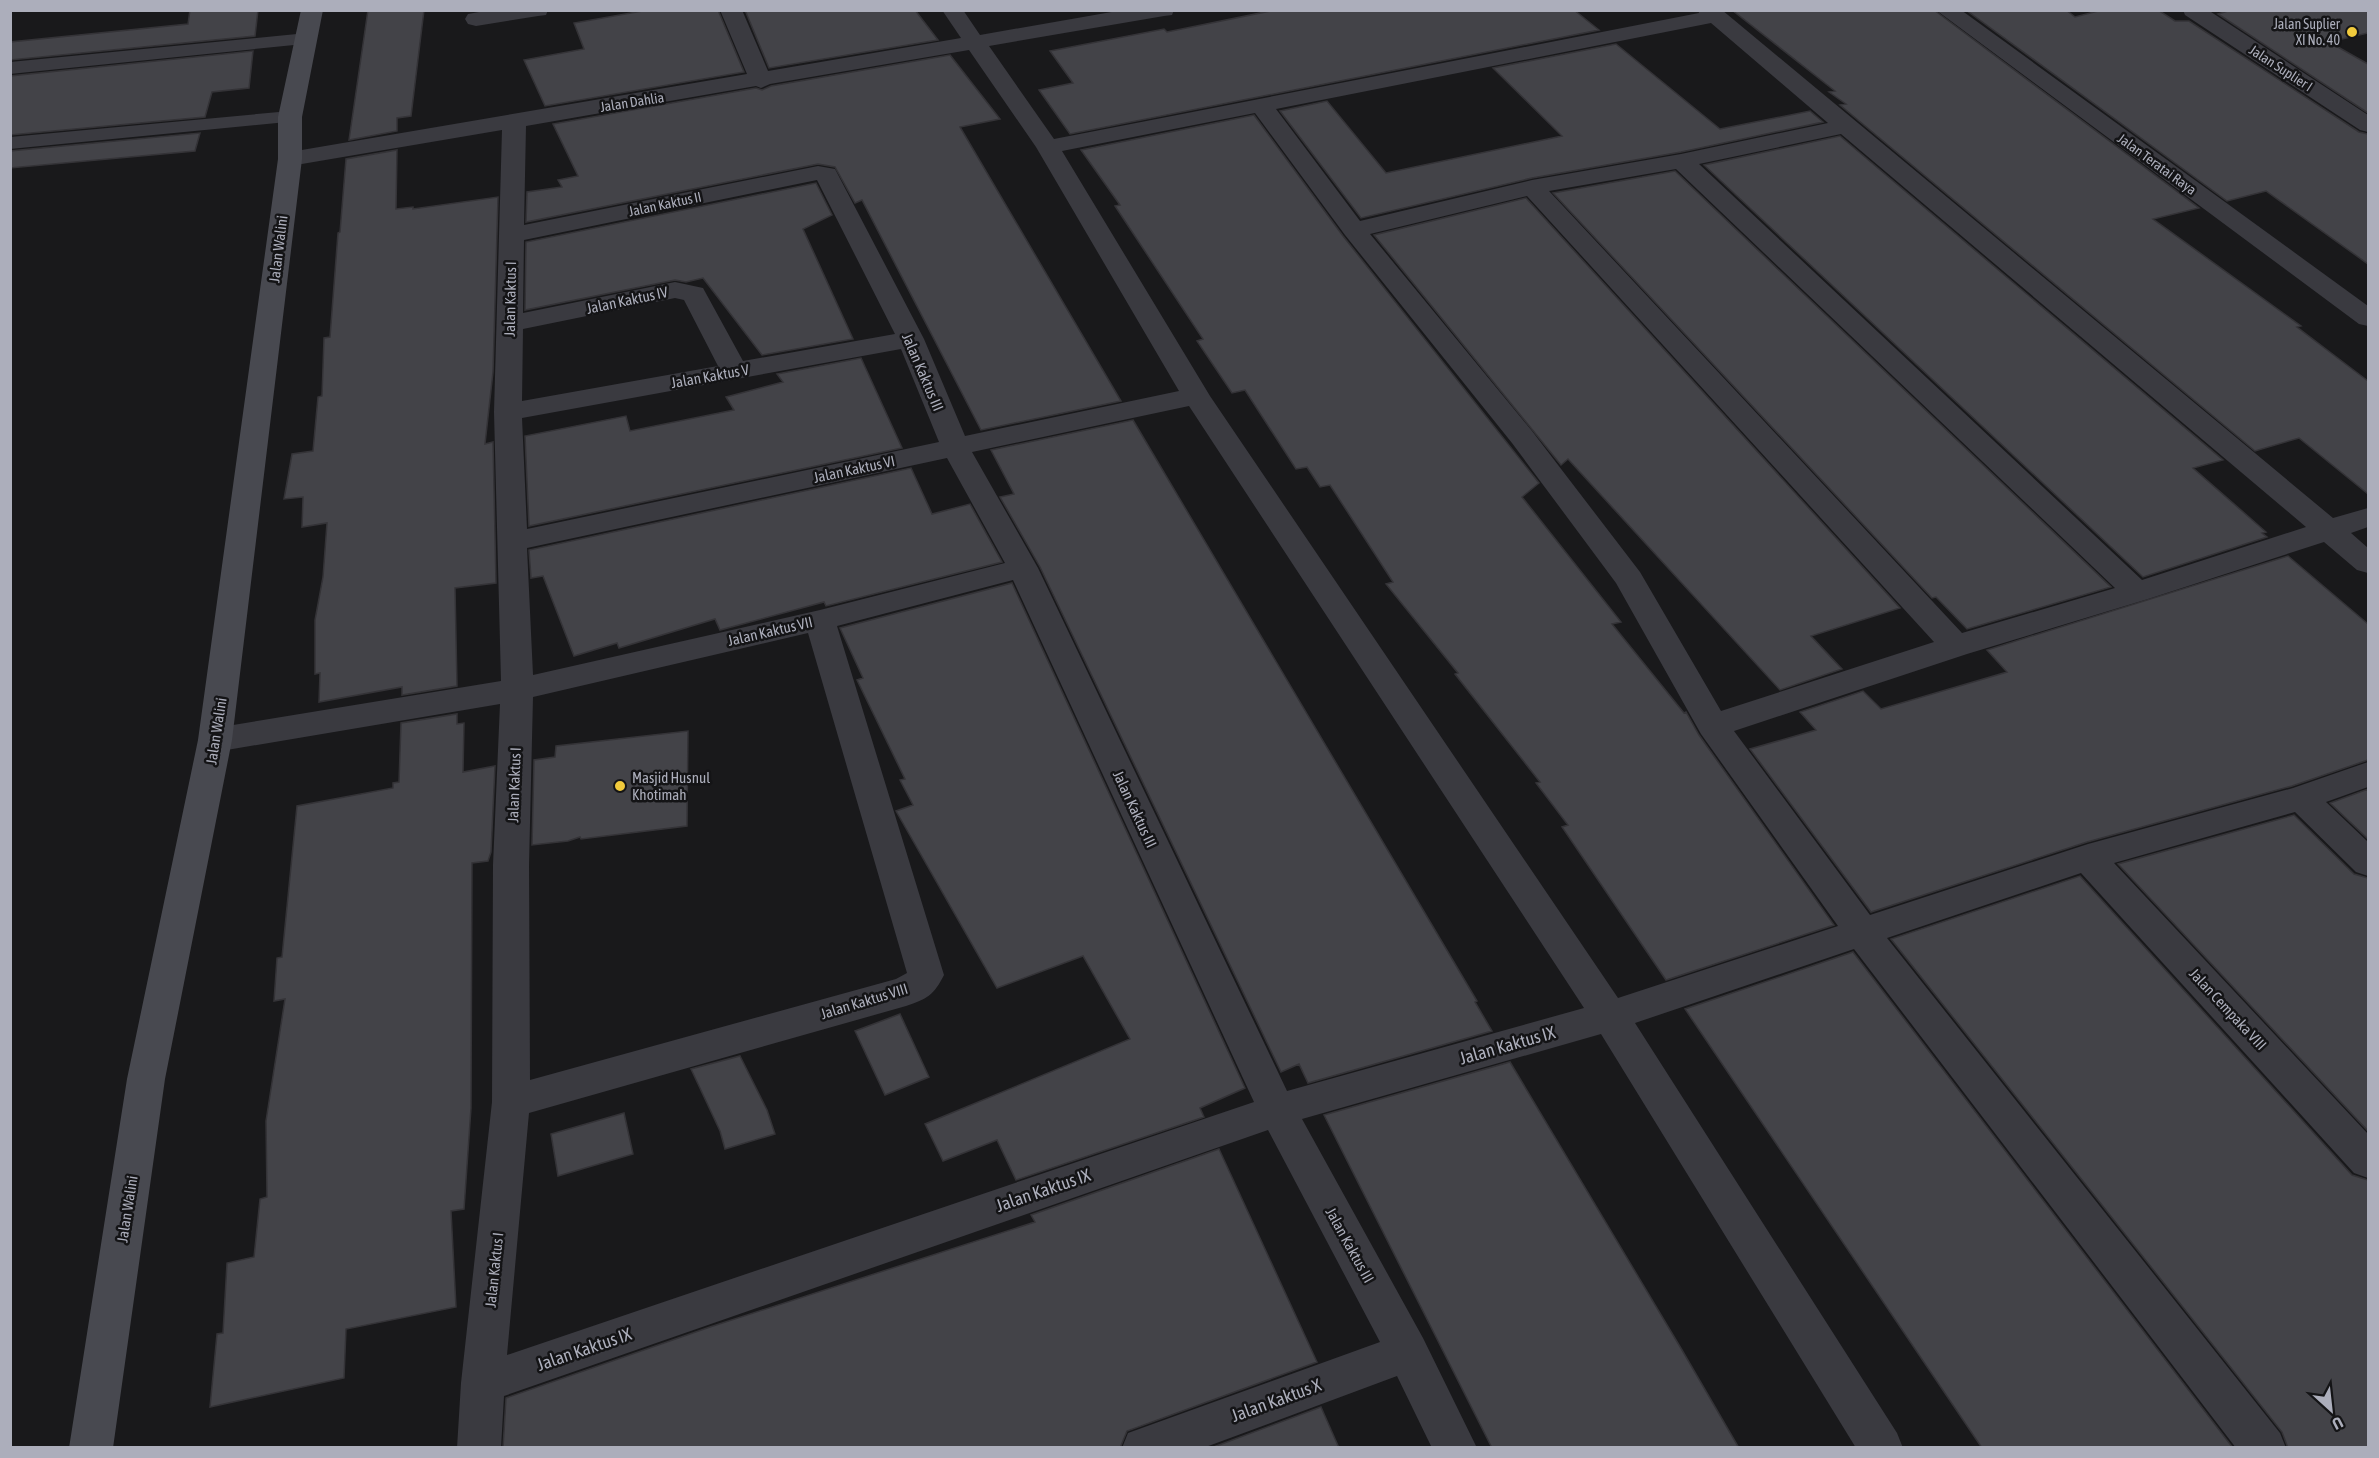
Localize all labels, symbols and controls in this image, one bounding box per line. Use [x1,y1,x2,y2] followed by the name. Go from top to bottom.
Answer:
[2273,16,2341,48] place label: Jalan Suplier XI No. 40
[2345,25,2359,39] marker: Jalan Suplier XI No. 40
[2246,42,2316,94] street label: Jalan Suplier I
[599,89,665,115] street label: Jalan Dahlia
[2115,130,2199,198] street label: Jalan Teratai Raya
[627,188,703,220] street label: Jalan Kaktus II
[265,214,291,284] street label: Jalan Walini
[501,261,519,337] street label: Jalan Kaktus I
[585,283,670,317] street label: Jalan Kaktus IV
[899,330,947,414] street label: Jalan Kaktus III
[670,361,751,391] street label: Jalan Kaktus V
[812,452,896,486] street label: Jalan Kaktus VI
[726,613,814,649] street label: Jalan Kaktus VII
[202,696,230,766] street label: Jalan Walini
[504,747,524,823] street label: Jalan Kaktus I
[1110,768,1160,850] street label: Jalan Kaktus III
[632,769,710,803] place label: Masjid Husnul Khotimah
[613,779,627,793] marker: Masjid Husnul Khotimah
[2186,965,2270,1053] street label: Jalan Cempaka VIII
[818,980,910,1022] street label: Jalan Kaktus VIII
[1457,1021,1558,1069] street label: Jalan Kaktus IX
[993,1164,1094,1216] street label: Jalan Kaktus IX
[113,1174,141,1244] street label: Jalan Walini
[1322,1205,1378,1285] street label: Jalan Kaktus III
[482,1232,506,1308] street label: Jalan Kaktus I
[534,1323,635,1375] street label: Jalan Kaktus IX
[1228,1374,1325,1426] street label: Jalan Kaktus X
[2301,1380,2361,1440] north arrow
[2330,1413,2346,1434] text: U

